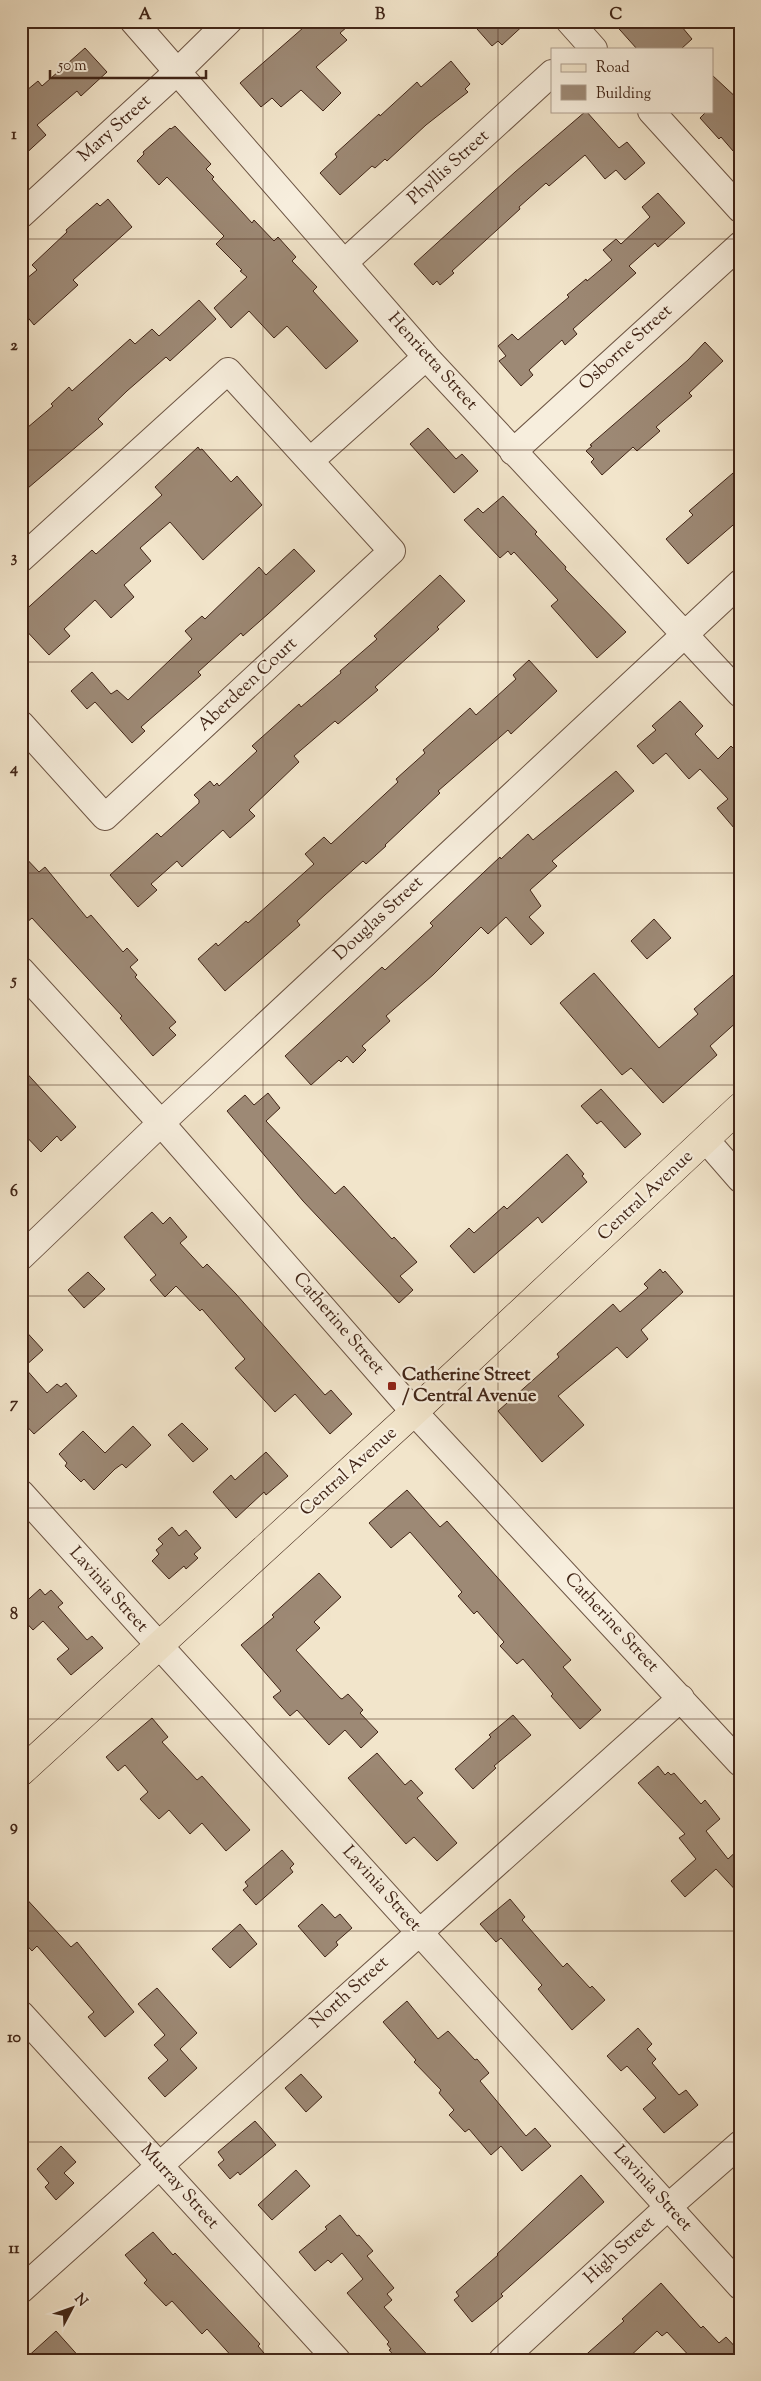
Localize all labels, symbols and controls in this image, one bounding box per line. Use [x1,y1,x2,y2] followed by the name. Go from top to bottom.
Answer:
[139,4,152,27] text: A
[375,4,385,27] text: B
[610,4,623,27] text: C
[50,48,206,80] scale bar
[551,48,714,112] legend
[57,56,87,77] text: 50 m
[596,58,630,79] text: Road
[596,84,651,105] text: Building
[73,89,157,169] street label: Mary Street
[11,124,17,147] text: 1
[402,124,496,212] street label: Phyllis Street
[574,299,678,397] street label: Osborne Street
[381,307,483,417] street label: Henrietta Street
[10,335,18,358] text: 2
[11,547,18,570] text: 3
[192,632,304,738] street label: Aberdeen Court
[9,758,18,781] text: 4
[328,871,430,967] street label: Douglas Street
[9,970,17,993] text: 5
[592,1145,700,1247] street label: Central Avenue
[10,1181,18,1204] text: 6
[286,1267,390,1381] street label: Catherine Street
[402,1363,537,1410] place label: Catherine Street / Central Avenue
[386,1380,398,1392] marker: Catherine Street / Central Avenue
[10,1393,19,1416] text: 7
[295,1421,403,1523] street label: Central Avenue
[62,1541,154,1639] street label: Lavinia Street
[558,1567,664,1679] street label: Catherine Street
[10,1604,18,1627] text: 8
[10,1816,18,1839] text: 9
[335,1840,427,1938] street label: Lavinia Street
[305,1951,395,2035] street label: North Street
[7,2027,21,2050] text: 10
[133,2138,225,2236] street label: Murray Street
[606,2140,698,2238] street label: Lavinia Street
[579,2211,661,2291] street label: High Street
[9,2238,20,2261] text: 11
[48,2284,98,2334] north arrow
[69,2290,92,2312] text: N

